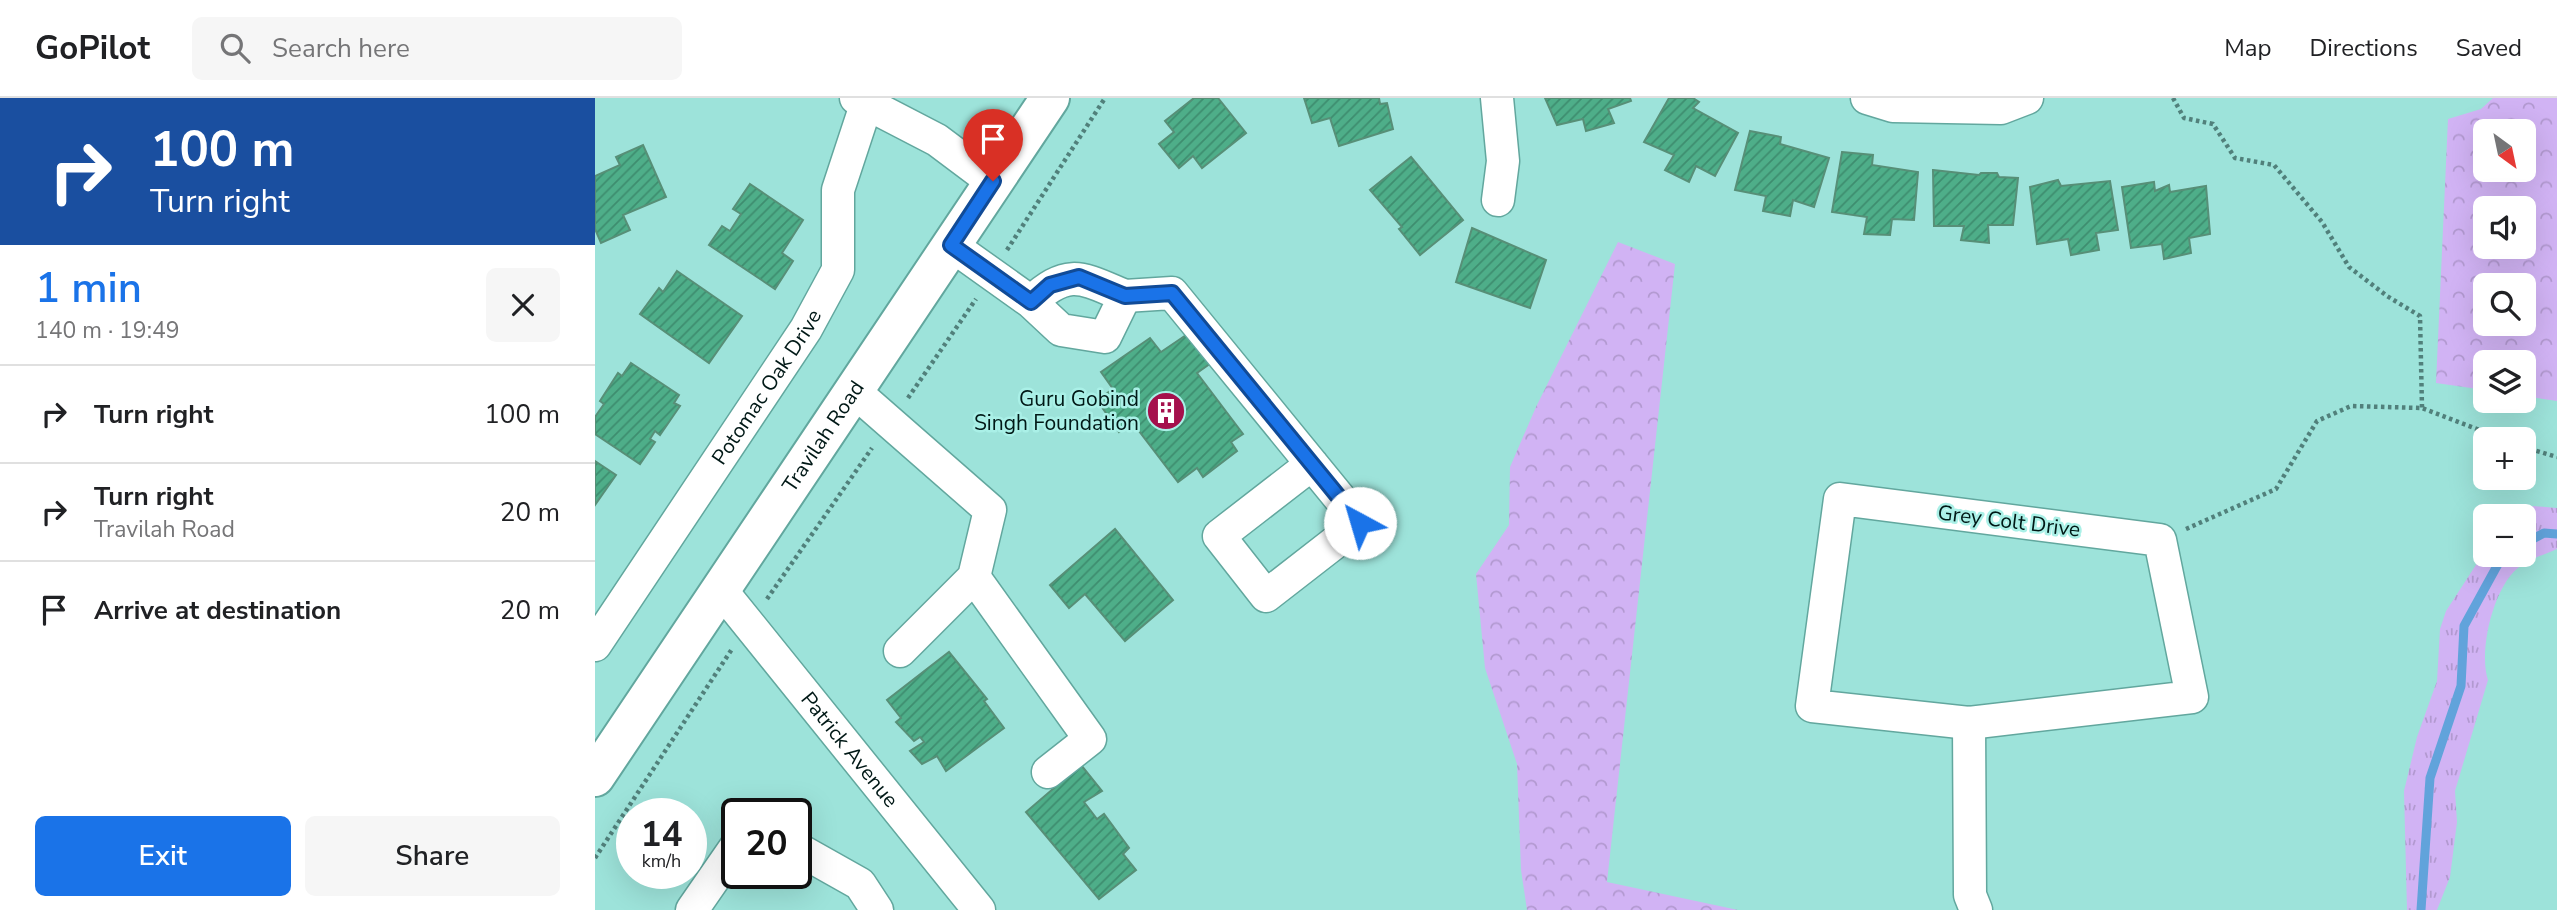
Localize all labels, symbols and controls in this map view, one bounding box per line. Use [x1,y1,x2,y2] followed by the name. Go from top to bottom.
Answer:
[192,17,682,80] search box
[35,26,150,71] text: GoPilot
[216,29,254,67] icon: search
[272,31,410,66] text: Search here
[2224,32,2271,64] text: Map
[2309,32,2418,64] text: Directions
[2456,32,2522,64] text: Saved
[963,109,1023,181] pin
[150,116,294,183] text: 100 m
[2473,119,2536,182] north arrow
[2473,119,2536,567] map controls
[974,120,1012,158] icon: arrive
[35,126,126,217] icon: right
[150,180,290,223] text: Turn right
[2473,196,2536,259] button: sound
[35,260,142,317] text: 1 min
[486,268,560,342] button: close
[2473,273,2536,336] button: search
[705,304,828,470] street label: Potomac Oak Drive
[35,315,180,346] text: 140 m · 19:49
[2473,350,2536,413] button: layers
[776,375,871,498] street label: Travilah Road
[974,385,1139,437] place label: Guru Gobind Singh Foundation
[1145,390,1187,432] building icon: Guru Gobind Singh Foundation
[35,395,73,433] icon: right
[94,397,213,432] text: Turn right
[484,397,560,432] text: 100 m
[2473,427,2536,490] button: +
[94,479,213,514] text: Turn right
[1323,486,1397,560] position arrow
[35,493,73,531] icon: right
[500,495,560,530] text: 20 m
[1936,498,2082,544] street label: Grey Colt Drive
[2473,504,2536,567] button: −
[94,514,235,545] text: Travilah Road
[35,591,73,629] icon: arrive
[94,593,341,628] text: Arrive at destination
[500,593,560,628] text: 20 m
[795,686,905,813] street label: Patrick Avenue
[721,798,812,889] speed limit sign: 20
[640,811,683,858] text: 14
[35,816,291,896] button: Exit
[305,816,560,896] button: Share
[642,849,681,873] text: km/h

